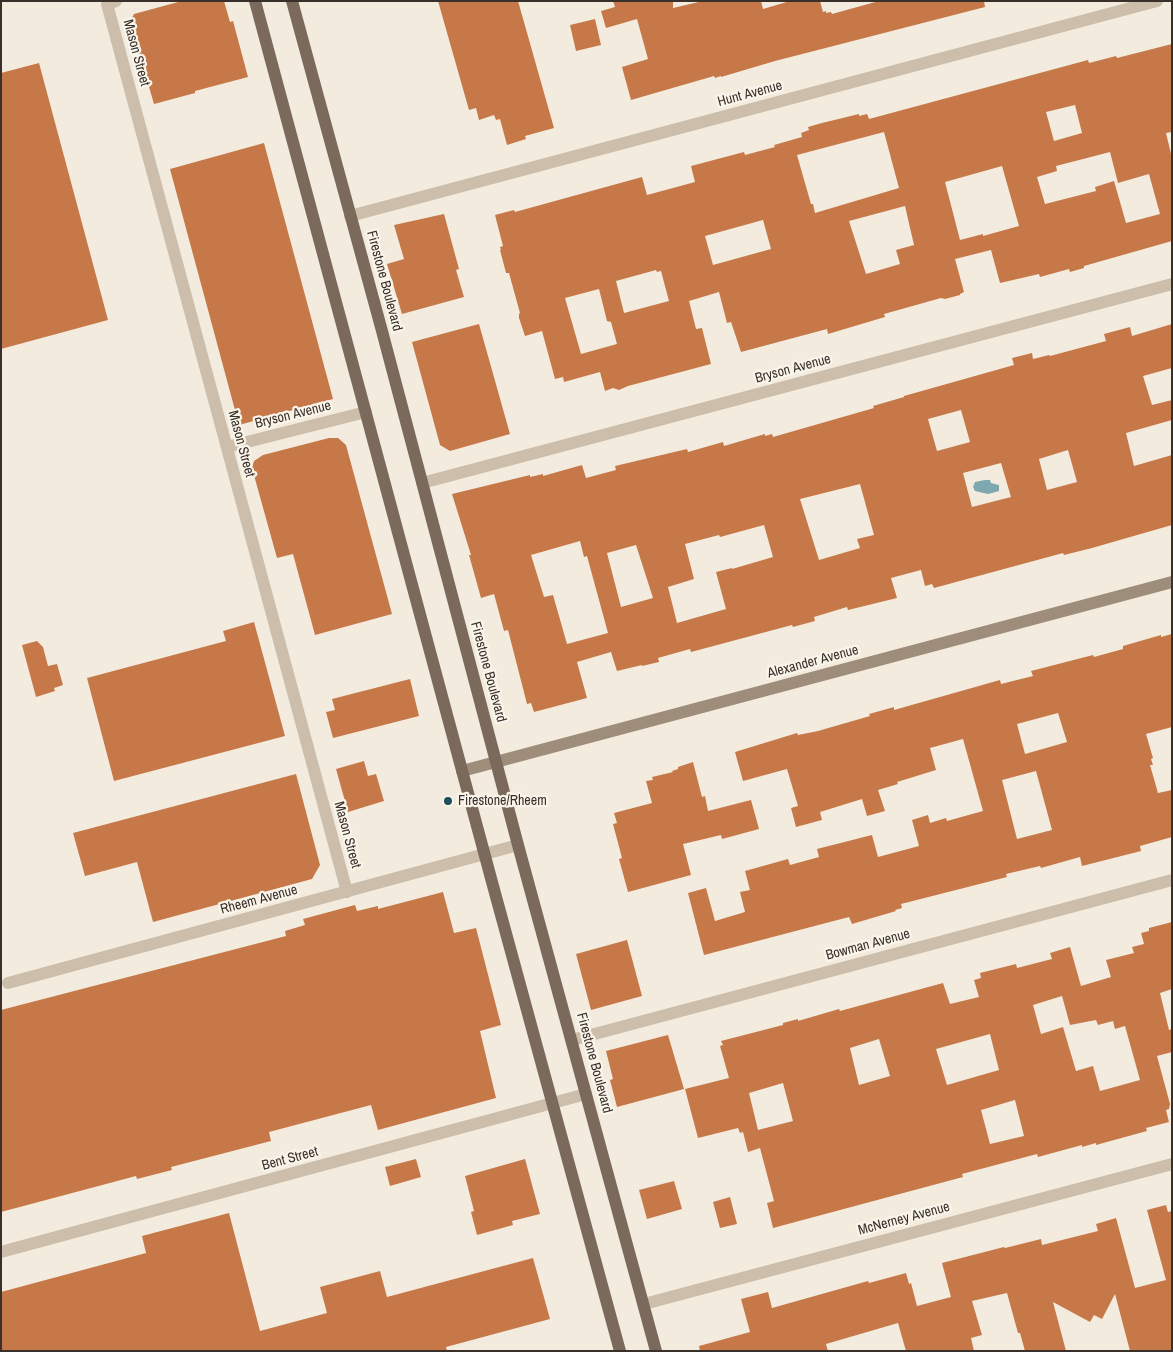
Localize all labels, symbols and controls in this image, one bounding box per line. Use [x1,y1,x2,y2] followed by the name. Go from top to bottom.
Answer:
[119,18,153,88] street label: Mason Street
[716,77,784,111] street label: Hunt Avenue
[363,229,405,333] street label: Firestone Boulevard
[753,351,833,387] street label: Bryson Avenue
[253,397,333,433] street label: Bryson Avenue
[224,409,258,479] street label: Mason Street
[467,620,509,724] street label: Firestone Boulevard
[766,642,860,682] street label: Alexander Avenue
[458,793,547,809] place label: Firestone/Rheem
[442,795,454,807] marker: Firestone/Rheem
[330,800,364,870] street label: Mason Street
[219,882,299,918] street label: Rheem Avenue
[824,926,912,964] street label: Bowman Avenue
[573,1011,615,1115] street label: Firestone Boulevard
[260,1143,320,1175] street label: Bent Street
[856,1199,952,1239] street label: McNerney Avenue

